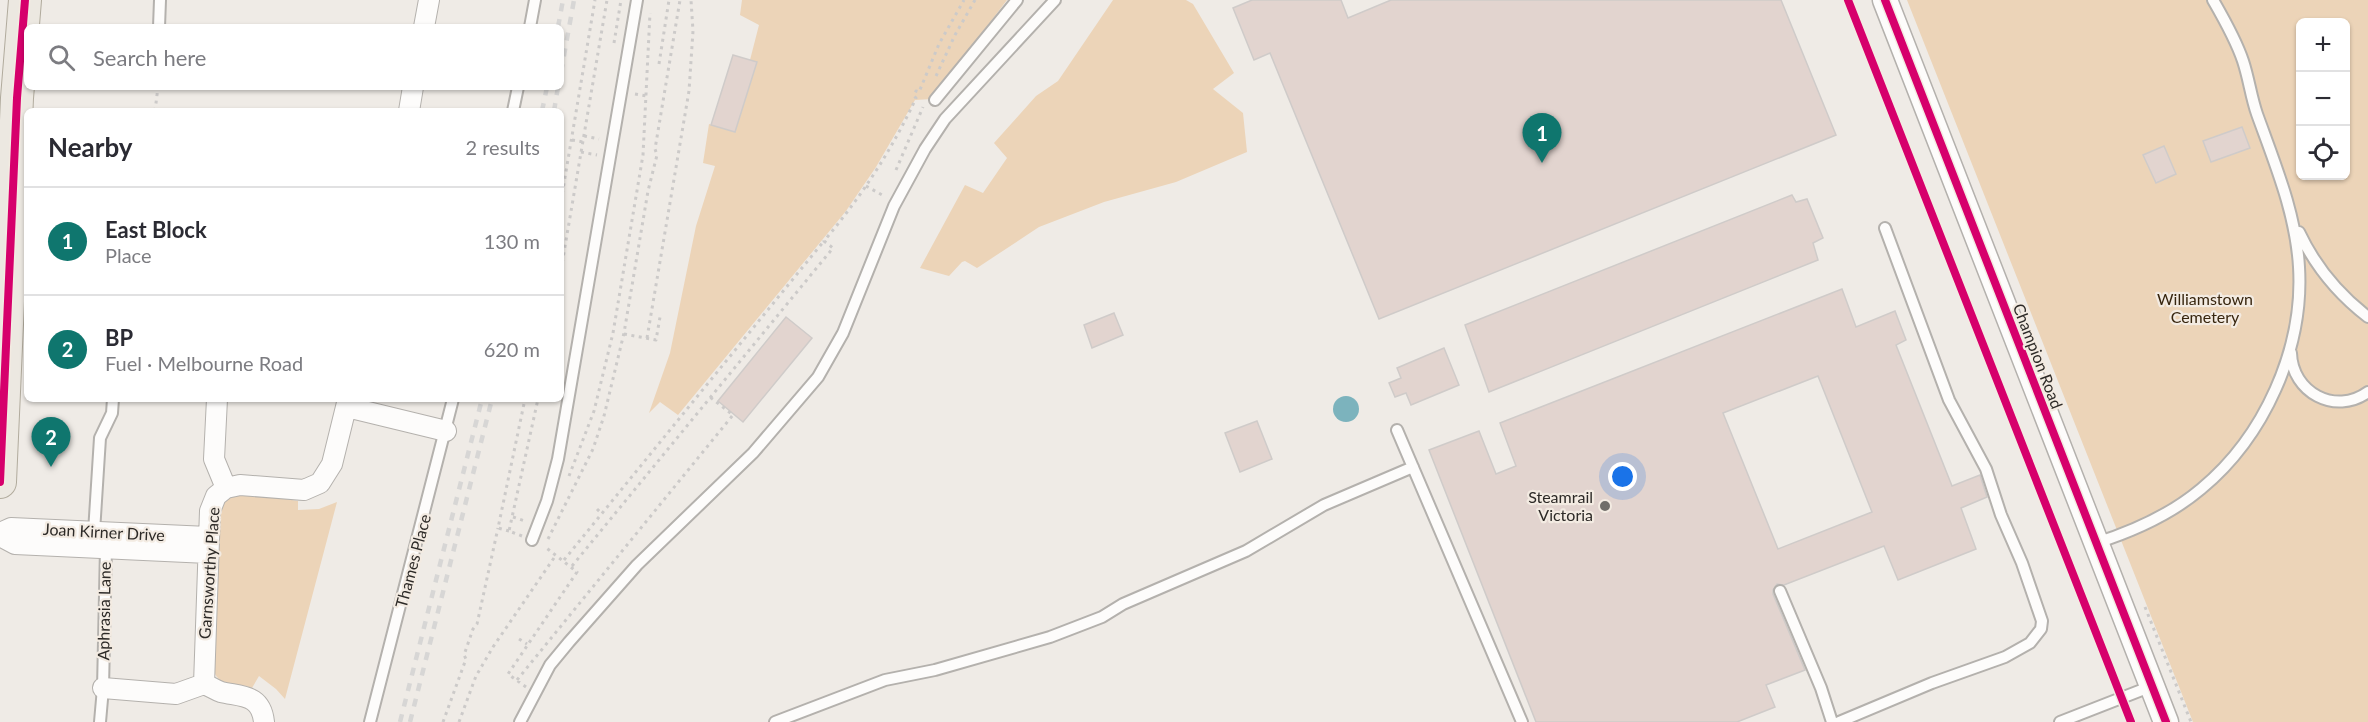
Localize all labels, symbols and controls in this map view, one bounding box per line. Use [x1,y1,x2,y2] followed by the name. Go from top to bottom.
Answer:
[2296,18,2350,180] map controls
[2296,18,2350,72] button: +
[24,24,564,90] search box
[45,41,78,74] icon: search
[93,44,206,71] text: Search here
[2296,72,2350,126] button: −
[1522,114,1562,163] pin: 1
[2296,126,2350,180] button: locate
[48,131,133,163] text: Nearby
[465,135,540,159] text: 2 results
[105,216,207,243] text: East Block
[62,229,73,253] text: 1
[484,229,540,253] text: 130 m
[105,243,152,267] text: Place
[2157,289,2253,326] park label: Williamstown Cemetery
[2010,301,2067,411] street label: Champion Road
[105,324,133,351] text: BP
[62,337,73,361] text: 2
[484,337,540,361] text: 620 m
[105,351,303,375] text: Fuel · Melbourne Road
[32,418,70,467] pin: 2
[1608,462,1637,491] your location
[1528,487,1593,524] place label: Steamrail Victoria
[1598,499,1612,513] marker: Steamrail Victoria
[194,506,223,640] street label: Garnsworthy Place
[391,512,434,610] street label: Thames Place
[43,519,165,544] street label: Joan Kirner Drive
[93,561,114,661] street label: Aphrasia Lane

